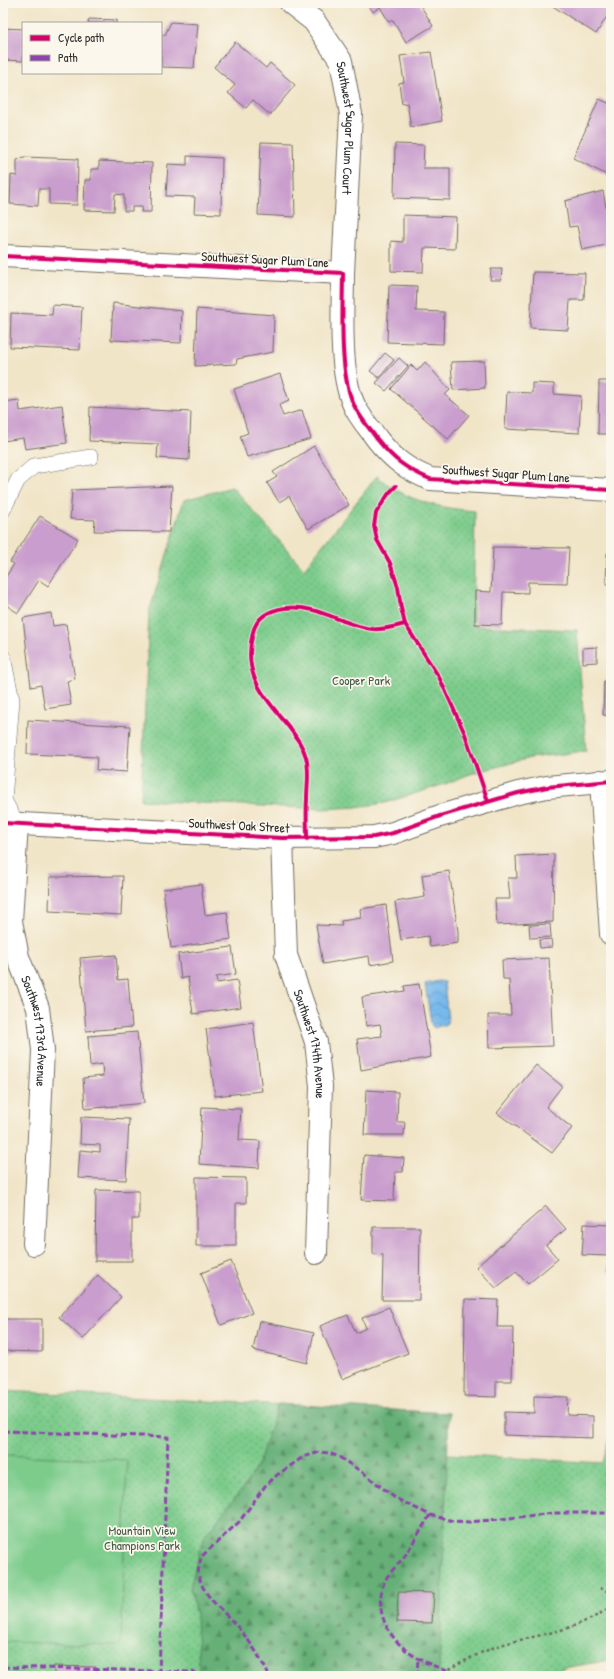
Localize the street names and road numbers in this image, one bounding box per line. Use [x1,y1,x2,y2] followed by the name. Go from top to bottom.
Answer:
[332,60,360,195] street label: Southwest Sugar Plum Court
[201,247,329,271] street label: Southwest Sugar Plum Lane
[442,460,570,486] street label: Southwest Sugar Plum Lane
[188,813,290,837] street label: Southwest Oak Street
[17,973,52,1087] street label: Southwest 173rd Avenue
[290,987,330,1099] street label: Southwest 174th Avenue

